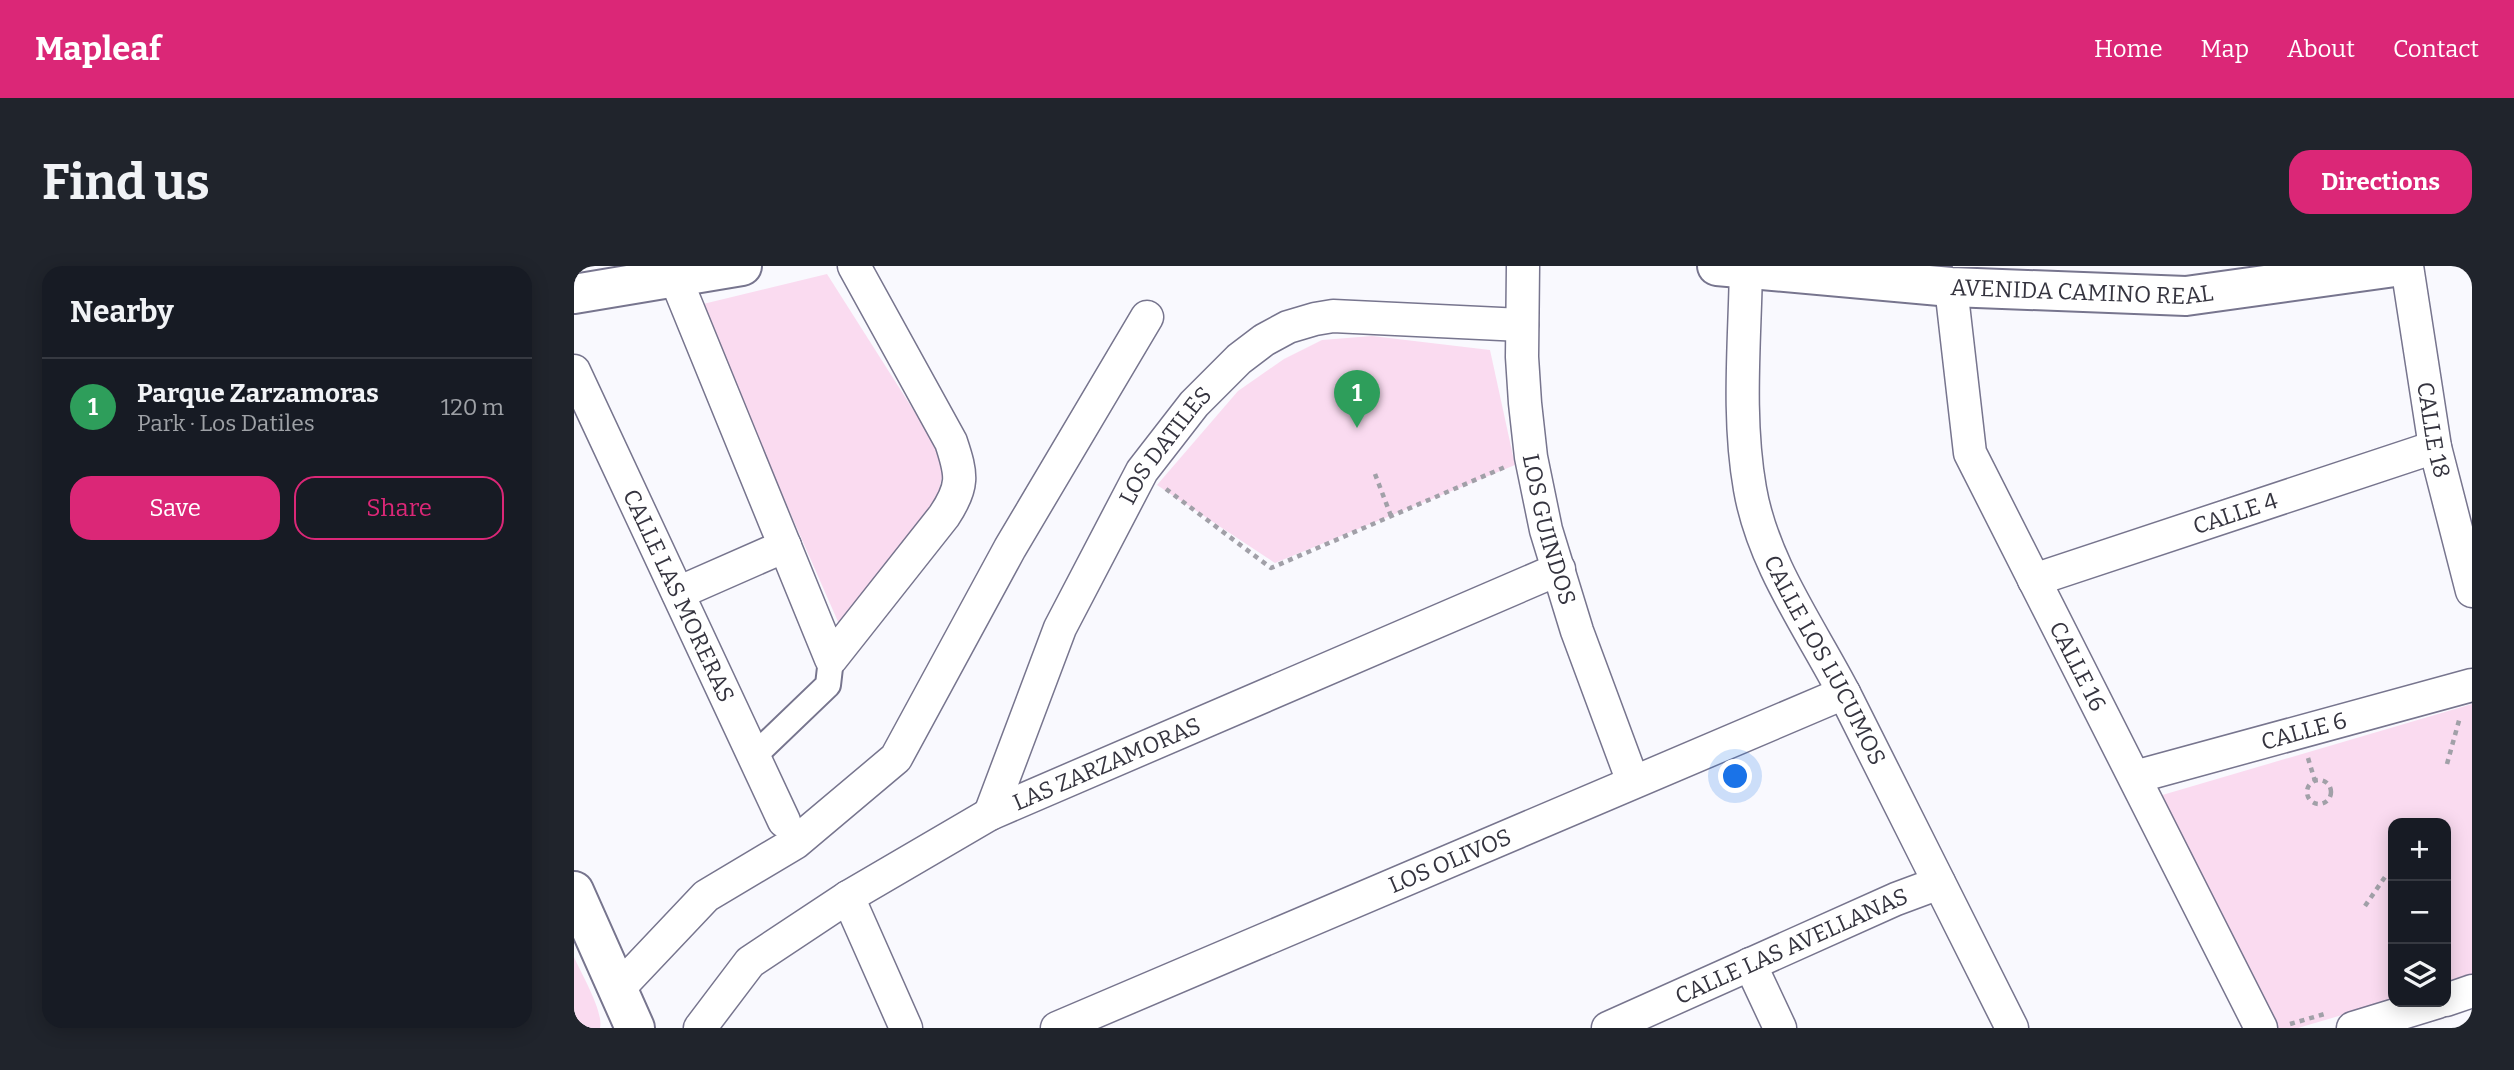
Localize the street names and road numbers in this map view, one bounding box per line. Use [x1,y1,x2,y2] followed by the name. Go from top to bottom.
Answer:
[1950,273,2215,310] street label: AVENIDA CAMINO REAL
[2411,380,2456,481] street label: CALLE 18
[1113,381,1217,509] street label: LOS DATILES
[1517,451,1582,608] street label: LOS GUINDOS
[617,485,741,707] street label: CALLE LAS MORERAS
[2189,486,2282,540] street label: CALLE 4
[1758,551,1892,769] street label: CALLE LOS LUCUMOS
[2044,617,2112,716] street label: CALLE 16
[2258,706,2350,756] street label: CALLE 6
[1009,711,1205,816] street label: LAS ZARZAMORAS
[1385,822,1515,899] street label: LOS OLIVOS
[1671,882,1912,1010] street label: CALLE LAS AVELLANAS

